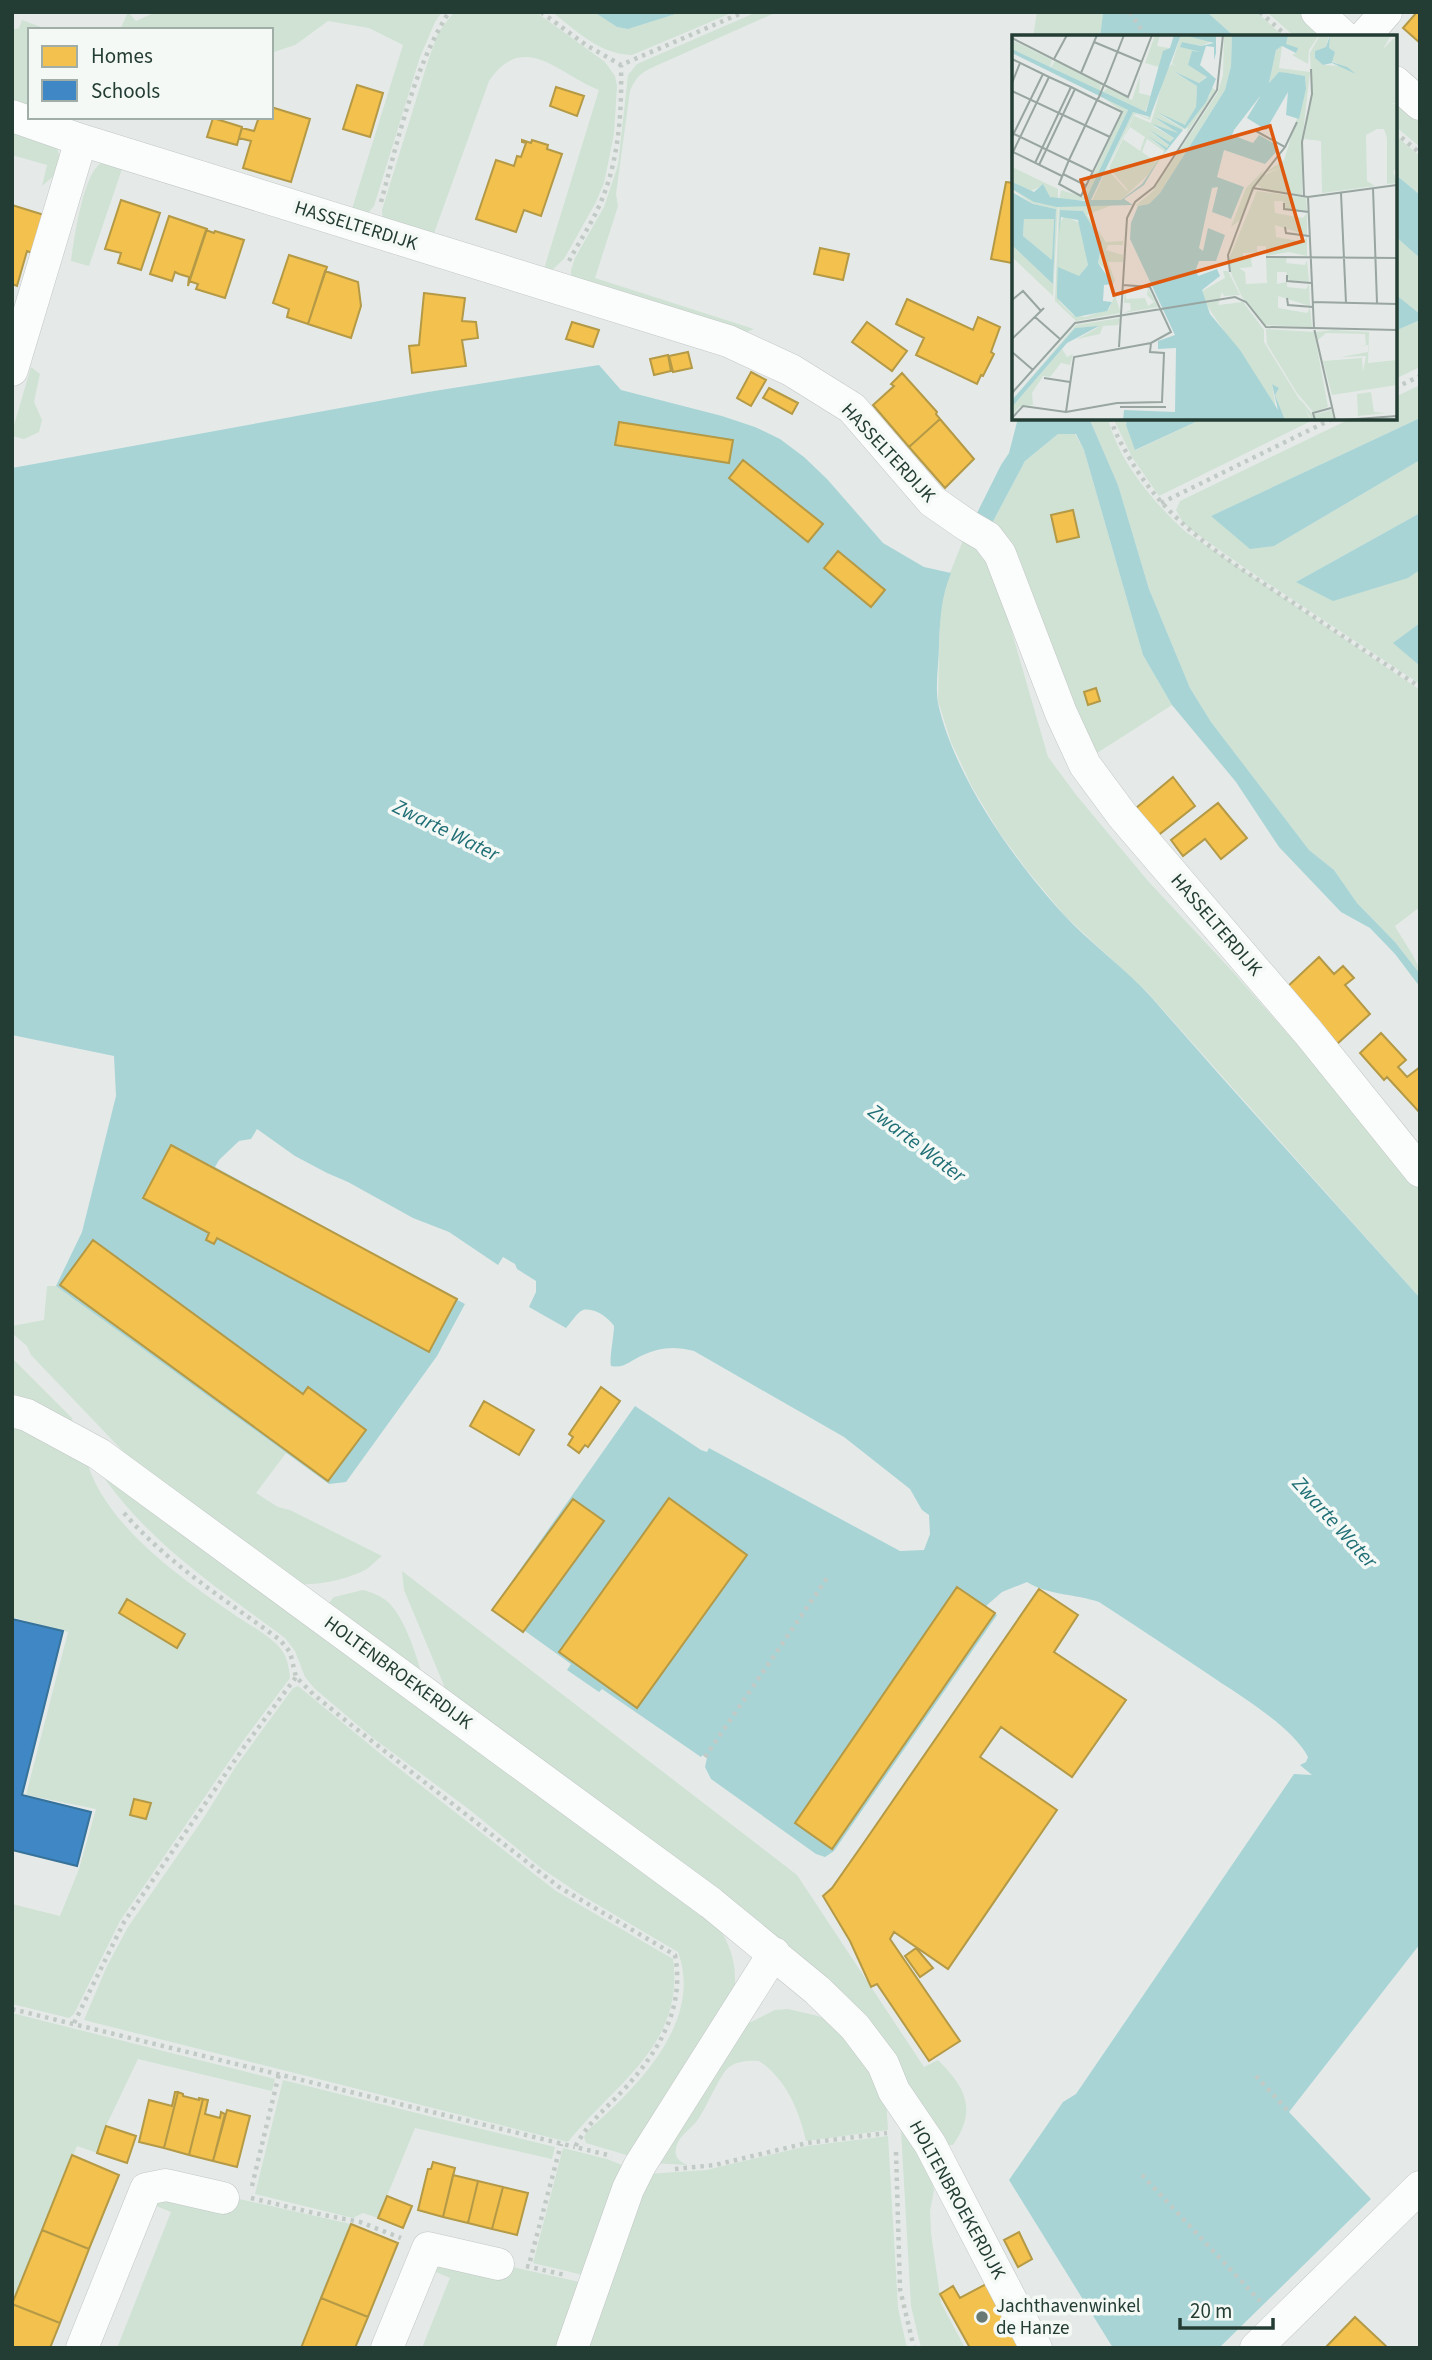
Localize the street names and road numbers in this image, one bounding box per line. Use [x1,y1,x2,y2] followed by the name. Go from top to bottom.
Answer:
[291,194,421,258] street label: HASSELTERDIJK
[835,397,941,509] street label: HASSELTERDIJK
[1164,868,1268,982] street label: HASSELTERDIJK
[318,1610,478,1736] street label: HOLTENBROEKERDIJK
[902,2116,1012,2284] street label: HOLTENBROEKERDIJK

